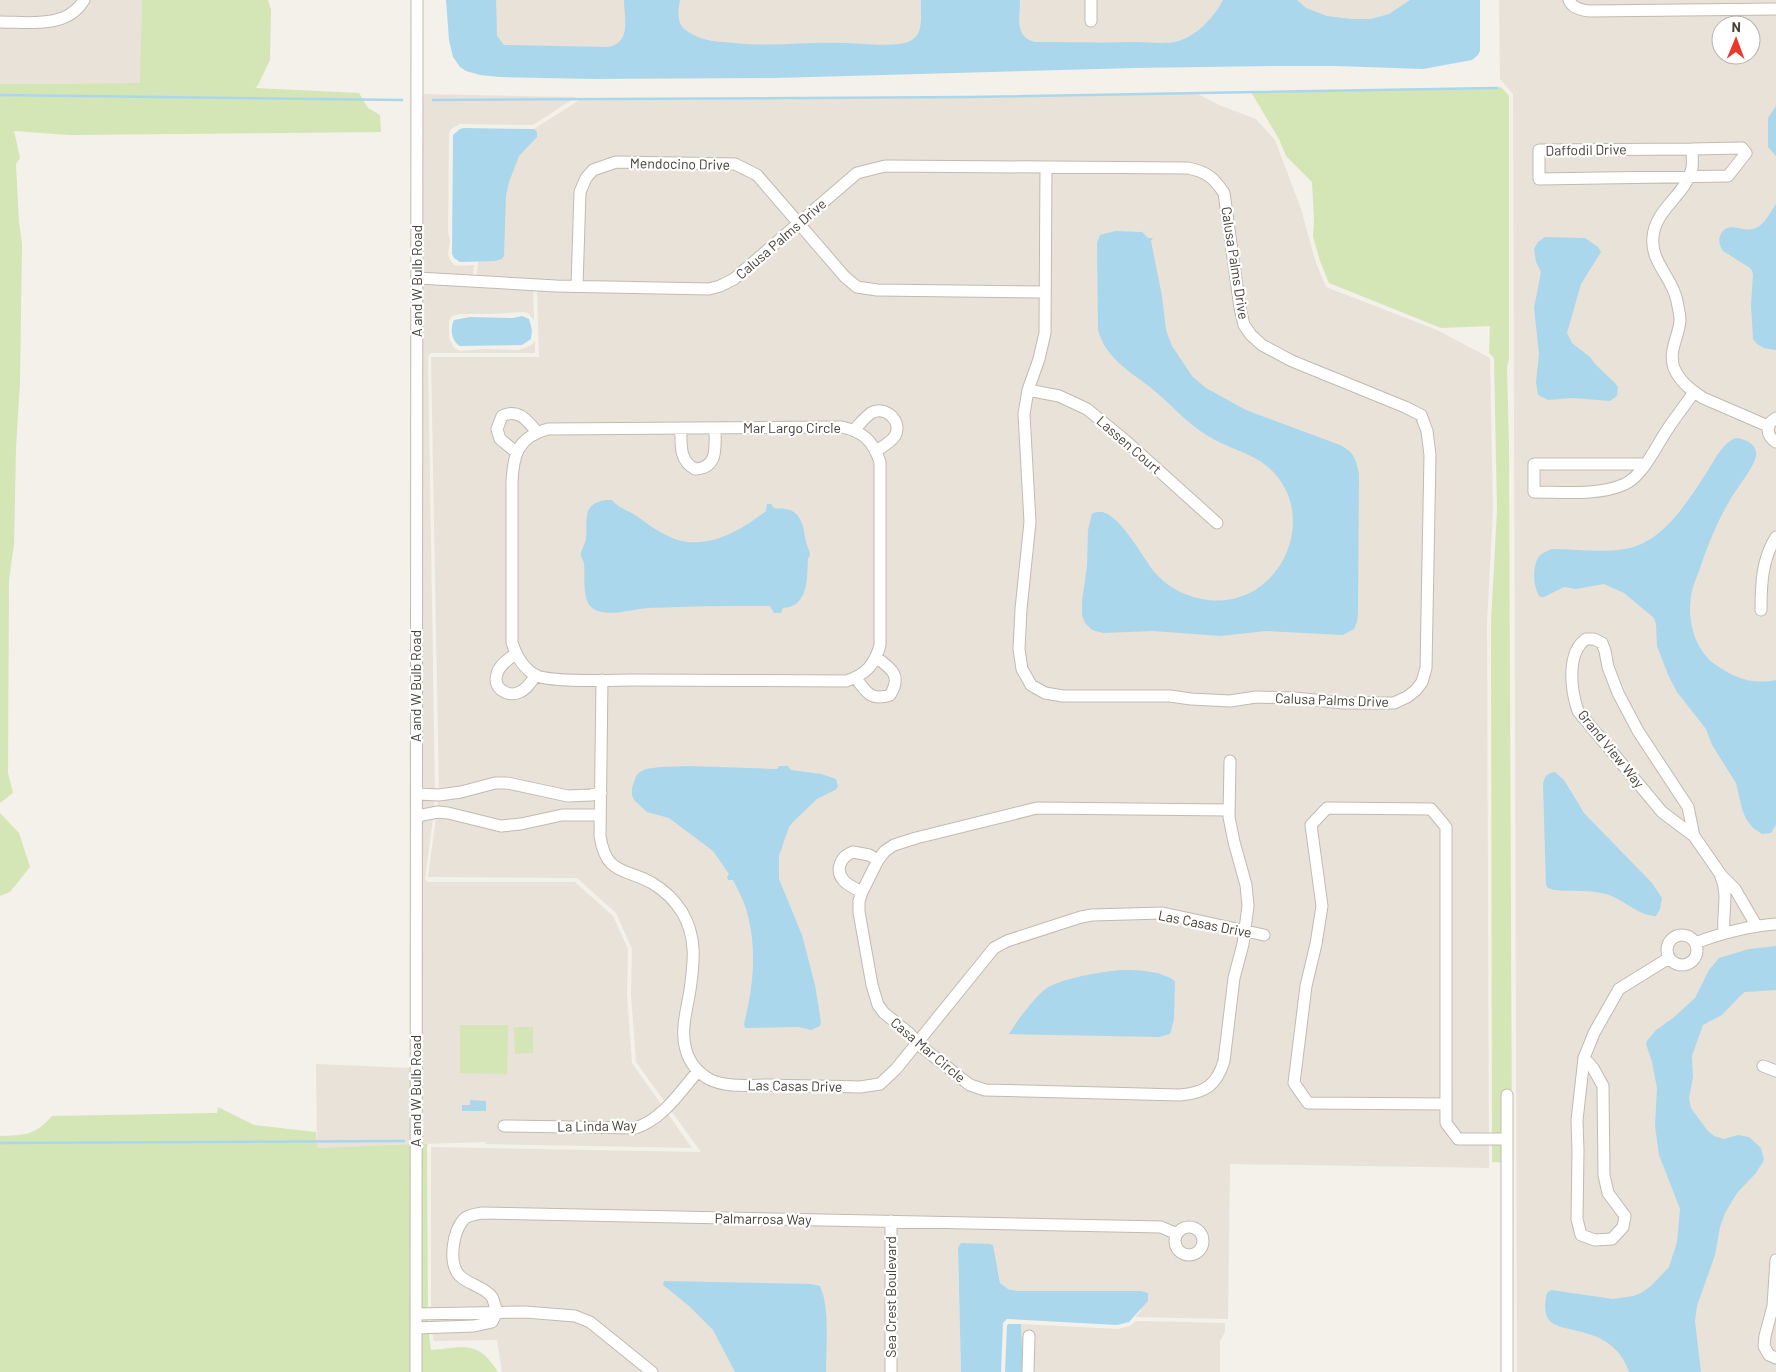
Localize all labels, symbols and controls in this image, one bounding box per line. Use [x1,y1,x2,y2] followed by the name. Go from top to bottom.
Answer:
[1711,15,1761,65] north arrow
[1731,18,1741,35] text: N
[1545,140,1627,159] street label: Daffodil Drive
[630,154,730,173] street label: Mendocino Drive
[732,195,829,282] street label: Calusa Palms Drive
[1218,205,1253,320] street label: Calusa Palms Drive
[408,225,425,337] street label: A and W Bulb Road
[1093,412,1165,477] street label: Lassen Court
[743,419,841,436] street label: Mar Largo Circle
[407,630,424,742] street label: A and W Bulb Road
[1275,689,1389,710] street label: Calusa Palms Drive
[1575,706,1648,792] street label: Grand View Way
[1157,906,1253,941] street label: Las Casas Drive
[887,1013,969,1086] street label: Casa Mar Circle
[407,1035,424,1147] street label: A and W Bulb Road
[747,1076,843,1095] street label: Las Casas Drive
[557,1116,637,1135] street label: La Linda Way
[714,1209,812,1228] street label: Palmarrosa Way
[882,1236,899,1358] street label: Sea Crest Boulevard

